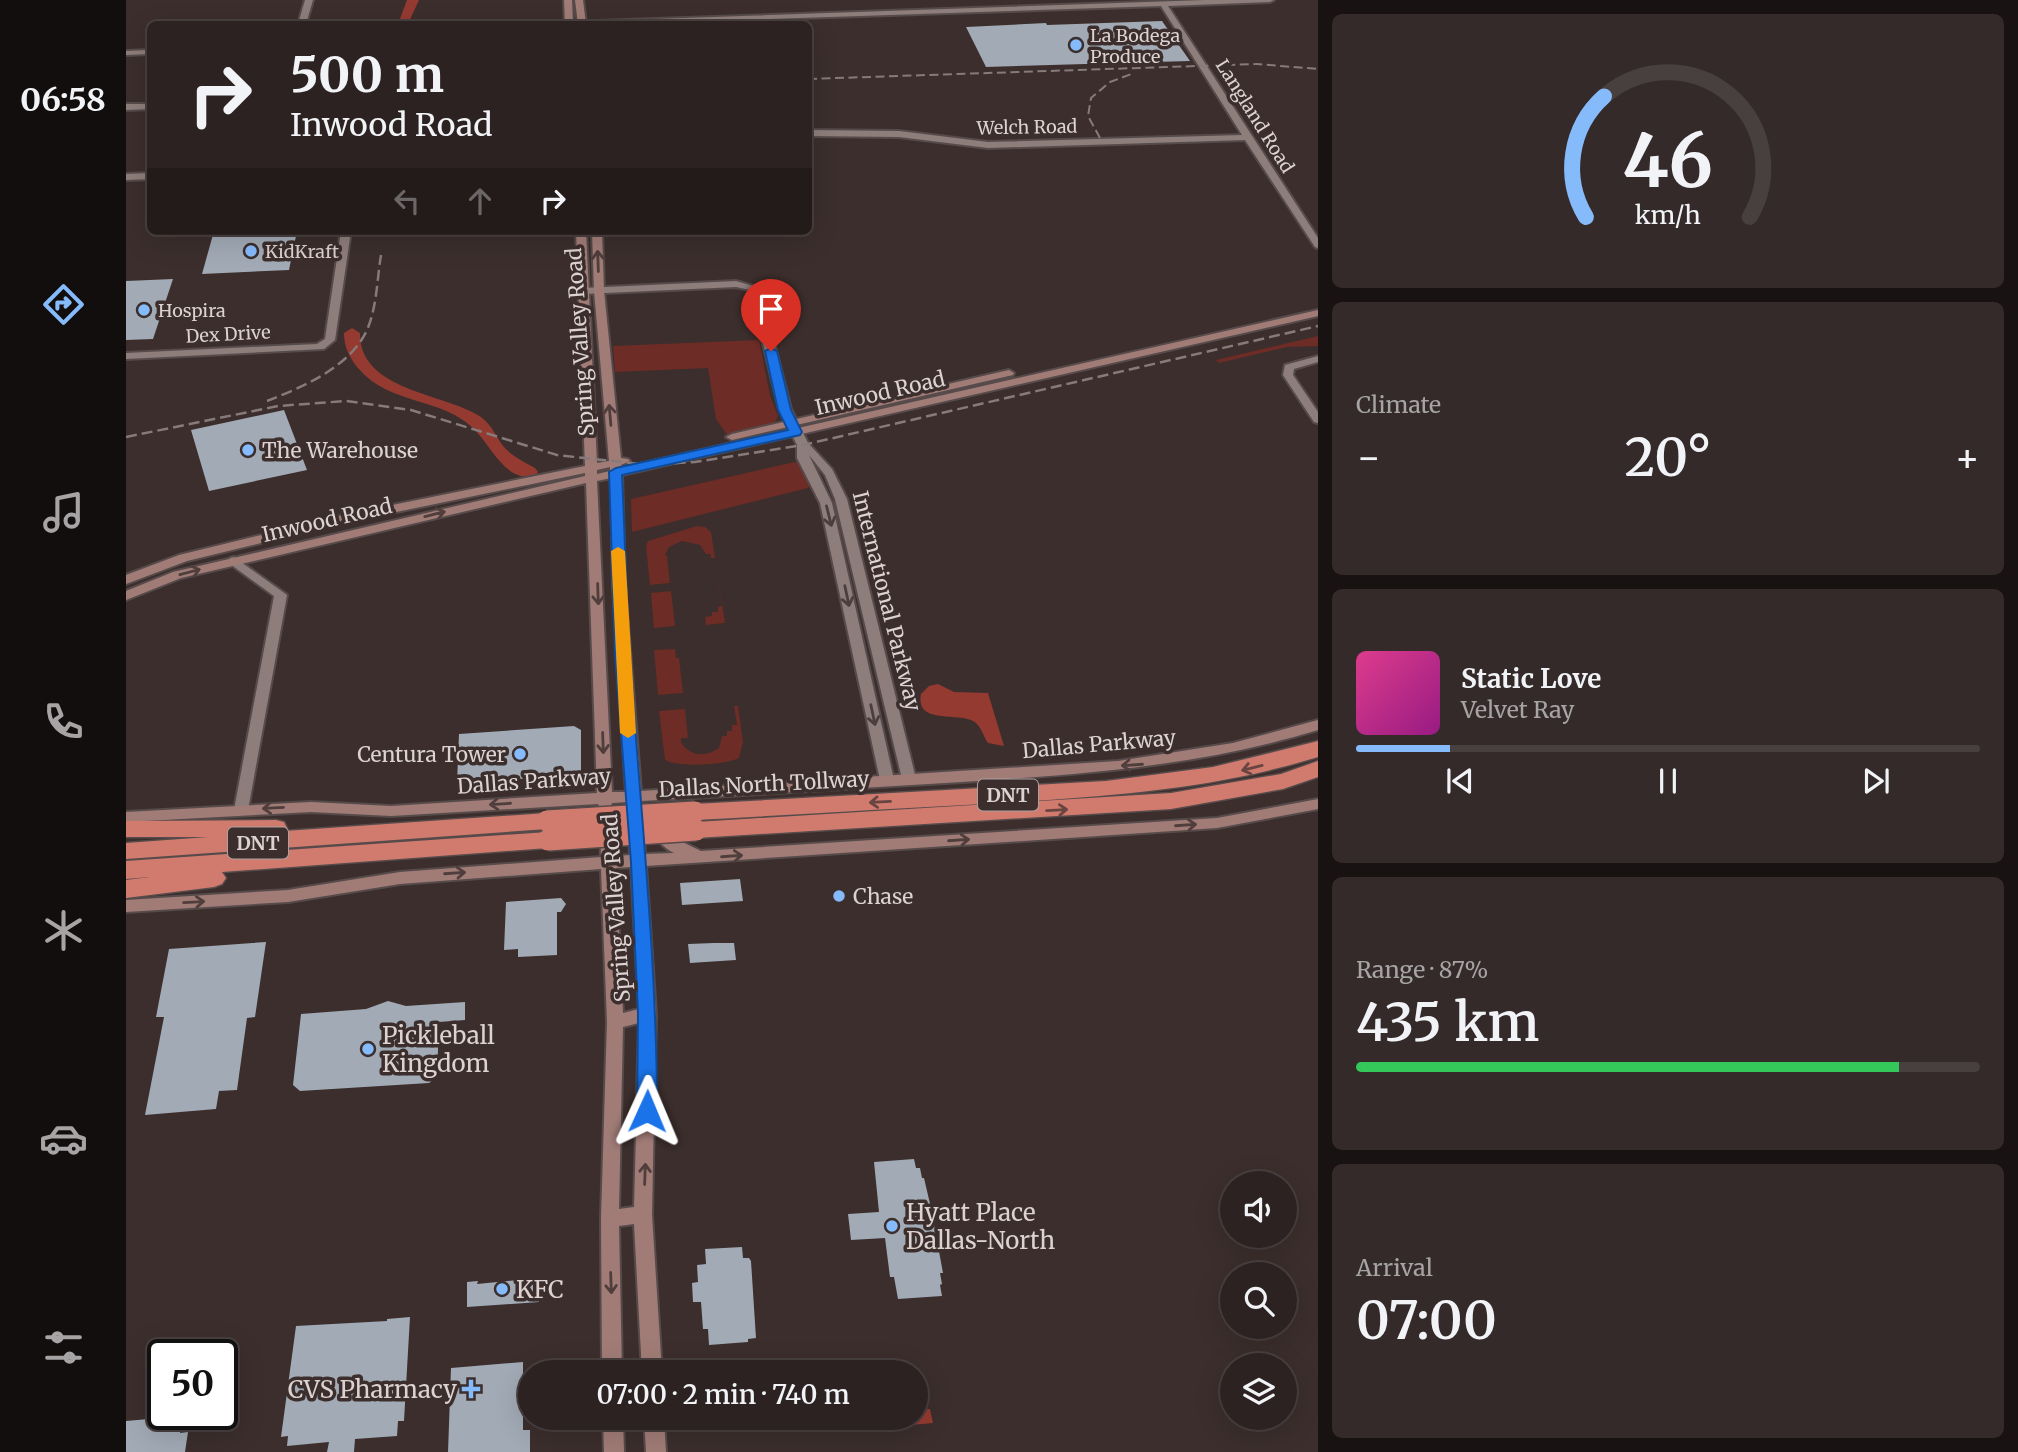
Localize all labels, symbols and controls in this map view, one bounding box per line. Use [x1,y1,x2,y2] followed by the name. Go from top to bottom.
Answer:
[1090,24,1180,68] place label: La Bodega Produce
[1068,37,1084,53] marker: La Bodega Produce
[290,44,444,105] text: 500 m
[175,49,266,140] icon: right
[1211,55,1299,177] street label: Langland Road
[20,80,106,120] text: 06:58
[290,105,493,145] text: Inwood Road
[975,115,1078,139] street label: Welch Road
[1623,115,1713,207] text: 46
[388,182,426,220] icon: left
[461,182,499,220] icon: ahead
[534,182,572,220] icon: right
[1635,199,1701,231] text: km/h
[265,240,339,263] place label: KidKraft
[243,243,259,259] marker: KidKraft
[560,246,600,437] street label: Spring Valley Road
[592,250,605,273] one-way arrow
[741,279,801,351] pin
[39,280,88,329] icon: directions
[752,290,790,328] icon: arrive
[158,299,226,322] place label: Hospira
[136,302,152,318] marker: Hospira
[185,320,271,348] street label: Dex Drive
[812,365,948,421] street label: Inwood Road
[1356,390,1441,419] text: Climate
[603,404,616,427] one-way arrow
[1625,425,1711,490] text: 20°
[1356,434,1381,481] text: −
[1955,434,1980,481] text: +
[262,437,418,464] place label: The Warehouse
[240,442,256,458] marker: The Warehouse
[39,488,88,537] icon: music
[847,488,928,715] street label: International Parkway
[259,492,395,548] street label: Inwood Road
[823,504,836,527] one-way arrow
[423,507,446,520] one-way arrow
[178,565,201,578] one-way arrow
[591,583,604,606] one-way arrow
[841,584,855,607] one-way arrow
[1461,662,1601,695] text: Static Love
[1461,695,1574,724] text: Velvet Ray
[39,697,88,746] icon: phone
[867,703,880,726] one-way arrow
[1021,724,1178,764] street label: Dallas Parkway
[596,731,610,754] one-way arrow
[357,741,506,768] place label: Centura Tower
[512,746,528,762] marker: Centura Tower
[1121,759,1144,772] one-way arrow
[456,762,613,800] street label: Dallas Parkway
[1241,762,1264,775] one-way arrow
[1441,762,1479,800] icon: previous
[1649,762,1687,800] icon: pause
[1857,762,1895,800] icon: next
[658,765,871,803] street label: Dallas North Tollway
[978,780,1038,810] road number: DNT
[869,796,892,809] one-way arrow
[489,798,512,811] one-way arrow
[262,802,285,815] one-way arrow
[1045,803,1067,816] one-way arrow
[596,812,636,1003] street label: Spring Valley Road
[1174,818,1197,831] one-way arrow
[228,828,288,858] road number: DNT
[947,834,970,847] one-way arrow
[720,849,743,862] one-way arrow
[443,866,466,879] one-way arrow
[853,883,913,910] place label: Chase
[831,888,847,904] marker: Chase
[182,895,205,908] one-way arrow
[39,906,88,955] icon: climate
[1356,955,1488,984] text: Range · 87%
[1356,990,1539,1055] text: 435 km
[382,1020,495,1079] place label: Pickleball Kingdom
[360,1041,376,1057] marker: Pickleball Kingdom
[610,1074,684,1148] position arrow
[39,1114,88,1163] icon: car
[638,1163,651,1186] one-way arrow
[1220,1171,1297,1430] map controls
[1220,1171,1297,1248] button: sound
[906,1197,1055,1256] place label: Hyatt Place Dallas-North
[884,1218,900,1234] marker: Hyatt Place Dallas-North
[1356,1253,1433,1282] text: Arrival
[1220,1262,1297,1339] button: search
[605,1271,618,1294] one-way arrow
[516,1274,564,1305] place label: KFC
[494,1281,510,1297] marker: KFC
[1356,1288,1497,1353] text: 07:00
[39,1323,88,1372] icon: filters
[147,1339,238,1430] speed limit sign: 50
[1220,1353,1297,1430] button: layers
[288,1374,457,1405] place label: CVS Pharmacy
[596,1378,850,1411] text: 07:00 · 2 min · 740 m
[463,1381,479,1397] marker: CVS Pharmacy

